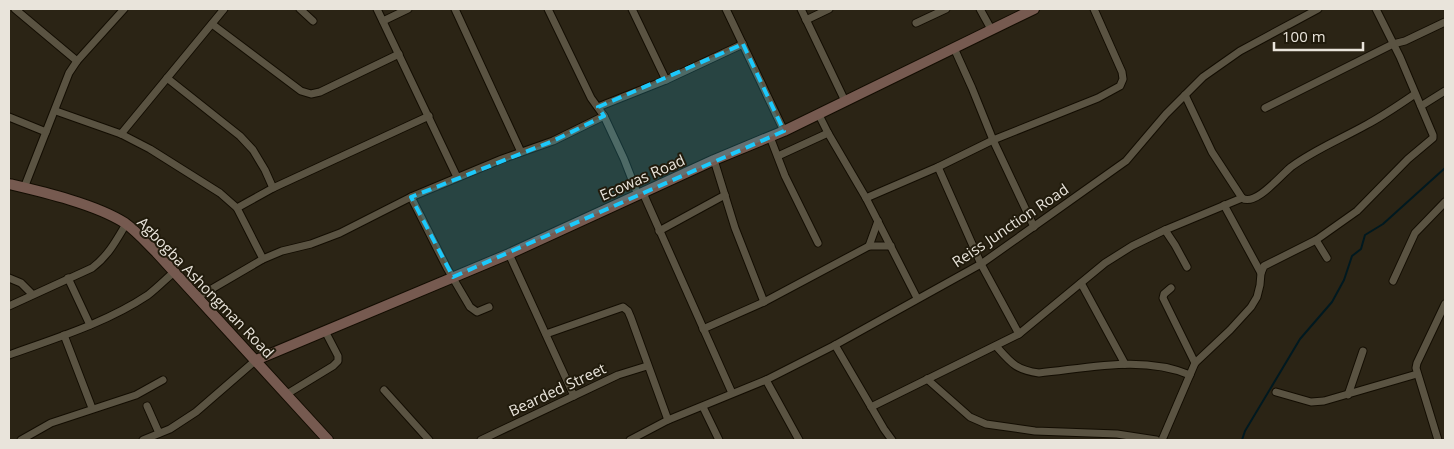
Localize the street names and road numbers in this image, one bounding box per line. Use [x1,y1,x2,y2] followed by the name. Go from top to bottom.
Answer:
[596,149,688,205] street label: Ecowas Road
[948,179,1072,271] street label: Reiss Junction Road
[133,212,279,362] street label: Agbogba Ashongman Road
[505,358,609,420] street label: Bearded Street

